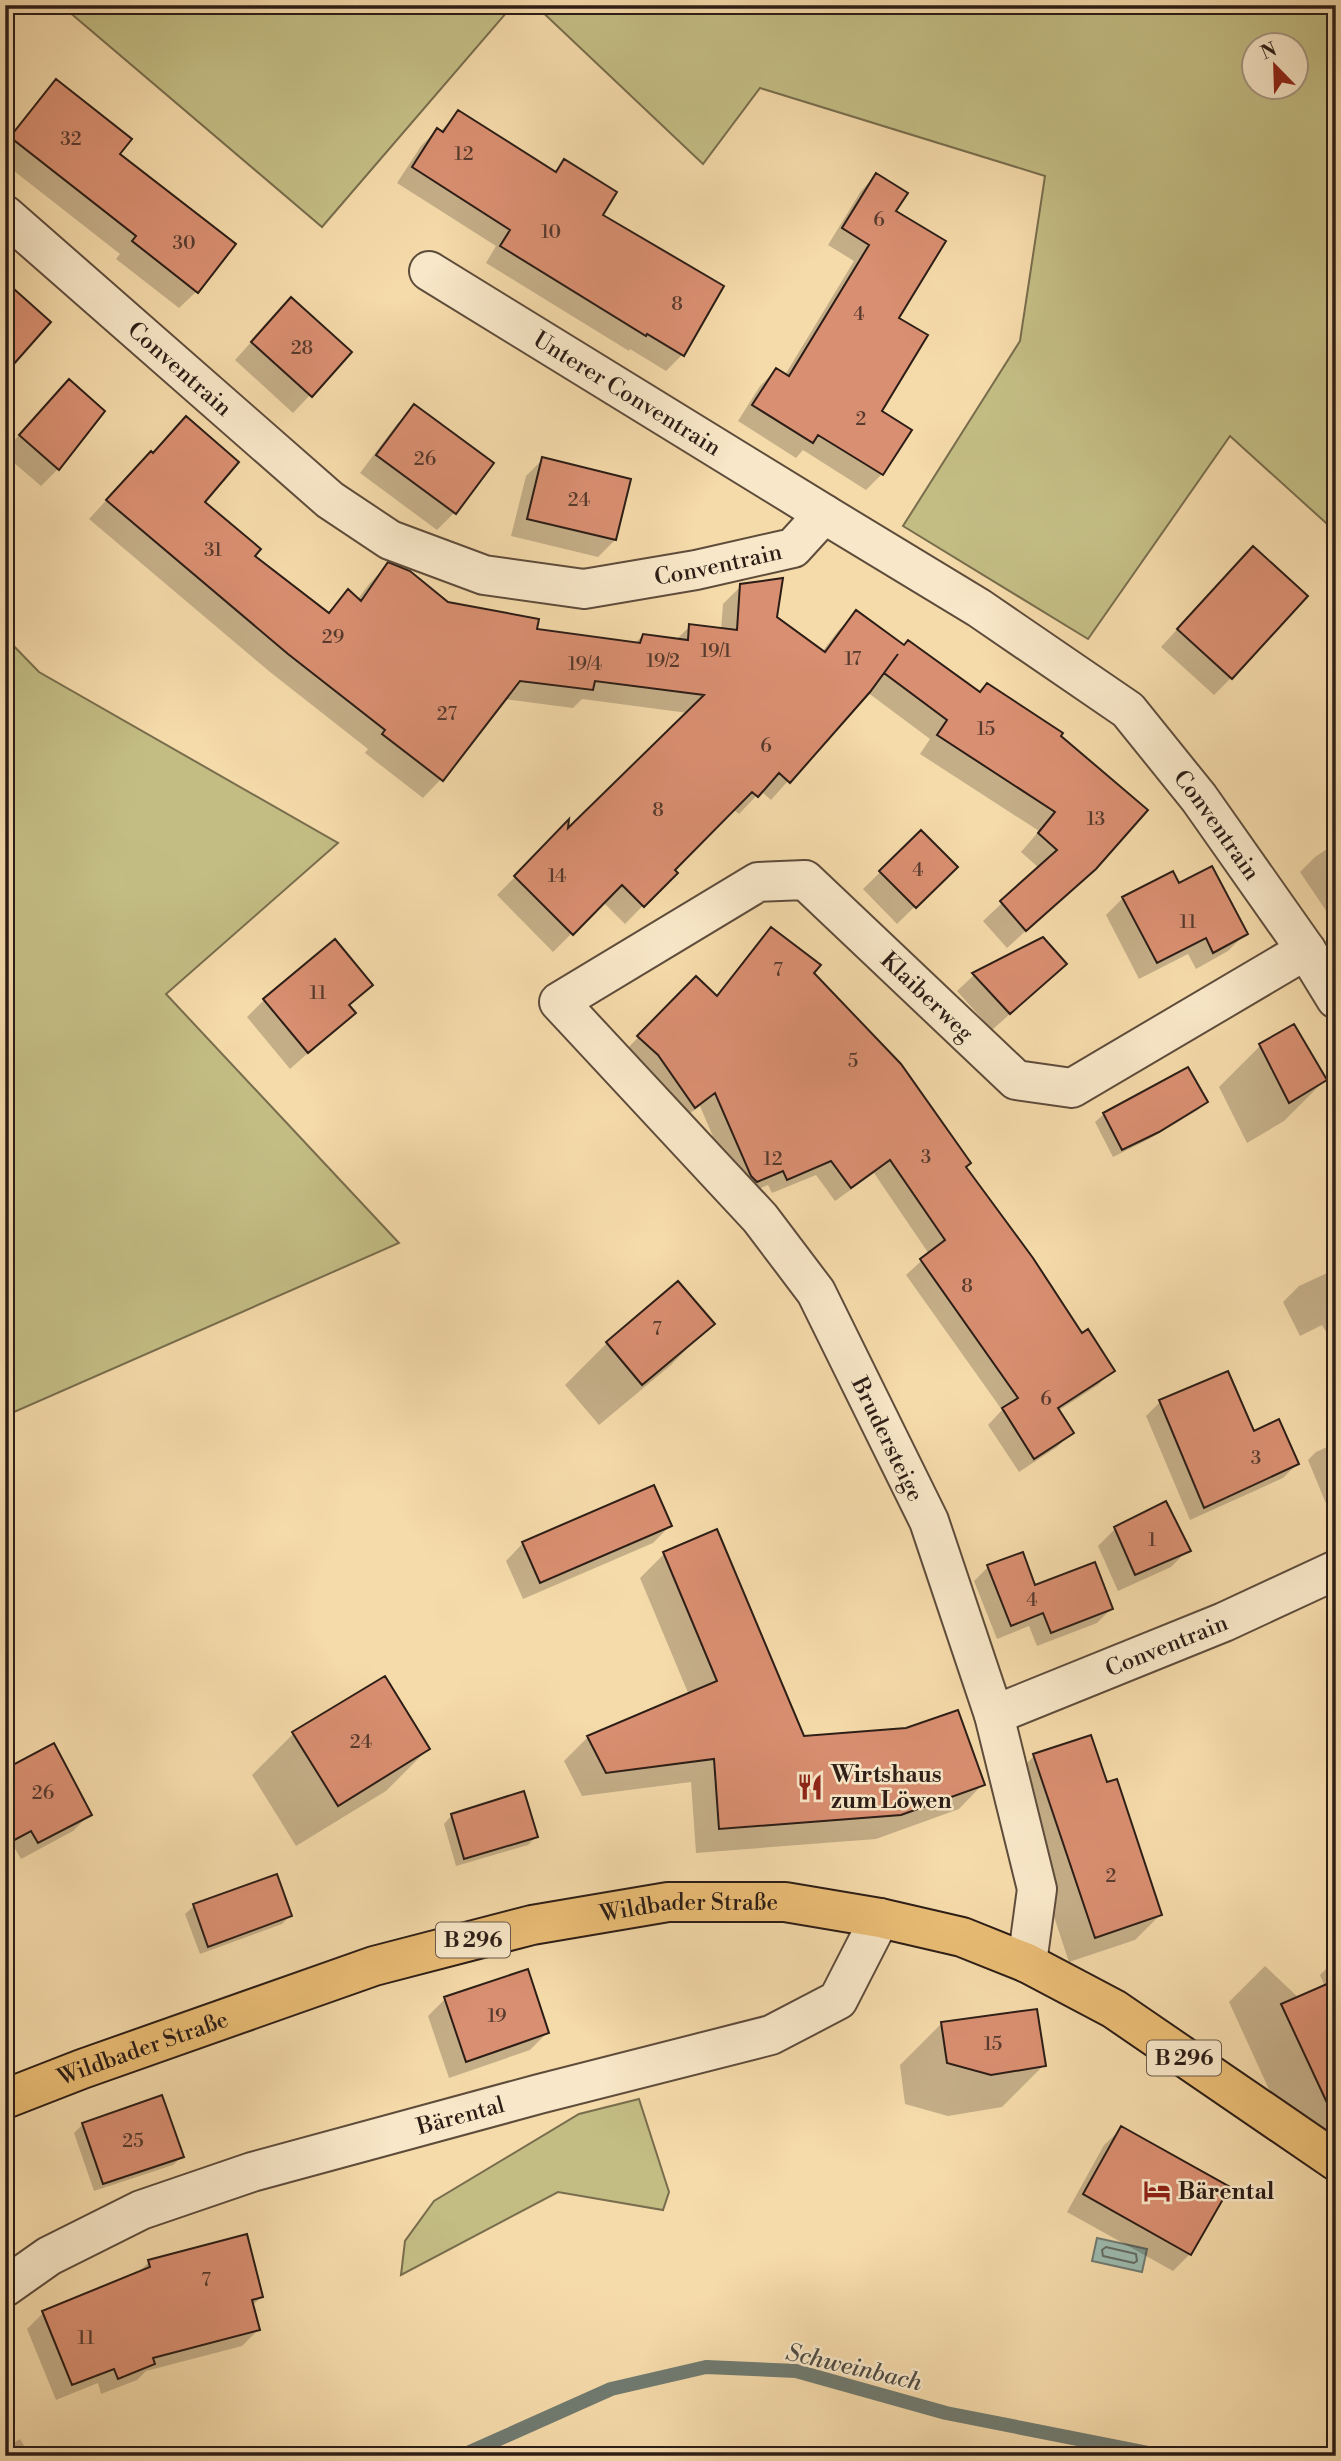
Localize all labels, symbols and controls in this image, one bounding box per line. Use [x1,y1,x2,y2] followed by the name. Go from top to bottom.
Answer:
[1240,32,1310,102] north arrow
[1257,37,1280,65] text: N
[60,127,82,151] house number: 32
[454,142,474,166] house number: 12
[873,208,885,232] house number: 6
[541,220,561,244] house number: 10
[172,231,196,255] house number: 30
[671,292,683,316] house number: 8
[853,302,865,326] house number: 4
[122,316,238,423] street label: Conventrain
[528,326,726,462] street label: Unterer Conventrain
[291,336,313,360] house number: 28
[856,407,866,431] house number: 2
[414,447,436,471] house number: 26
[568,488,590,512] house number: 24
[204,538,222,562] house number: 31
[652,538,785,592] street label: Conventrain
[322,625,344,649] house number: 29
[701,639,731,663] house number: 19/1
[845,647,862,671] house number: 17
[646,649,680,673] house number: 19/2
[568,652,602,676] house number: 19/4
[437,702,458,726] house number: 27
[977,717,995,741] house number: 15
[760,734,772,758] house number: 6
[1167,765,1266,886] street label: Conventrain
[652,798,664,822] house number: 8
[1087,807,1105,831] house number: 13
[912,858,924,882] house number: 4
[548,864,566,888] house number: 14
[1180,910,1197,934] house number: 11
[875,946,979,1048] street label: Klaiberweg
[773,958,783,982] house number: 7
[310,981,327,1005] house number: 11
[848,1049,858,1073] house number: 5
[921,1145,931,1169] house number: 3
[763,1147,783,1171] house number: 12
[961,1274,973,1298] house number: 8
[652,1317,662,1341] house number: 7
[844,1372,929,1506] street label: Brudersteige
[1040,1387,1052,1411] house number: 6
[1251,1446,1261,1470] house number: 3
[1148,1528,1156,1552] house number: 1
[1026,1588,1038,1612] house number: 4
[1101,1609,1232,1683] street label: Conventrain
[350,1730,372,1754] house number: 24
[830,1761,952,1815] place label: Wirtshaus zum Löwen
[795,1772,825,1802] restaurant icon: Wirtshaus zum Löwen
[32,1781,54,1805] house number: 26
[1106,1864,1116,1888] house number: 2
[597,1889,778,1928] street label: Wildbader Straße
[436,1923,510,1958] road number: B 296
[487,2004,507,2028] house number: 19
[53,2006,232,2092] street label: Wildbader Straße
[984,2032,1002,2056] house number: 15
[1147,2040,1221,2076] road number: B 296
[413,2091,508,2142] street label: Bärental
[122,2129,144,2153] house number: 25
[1142,2176,1172,2206] hotel icon: Bärental
[1178,2178,1275,2206] place label: Bärental
[201,2268,211,2292] house number: 7
[78,2326,95,2350] house number: 11
[783,2338,925,2398] water label: Schweinbach

